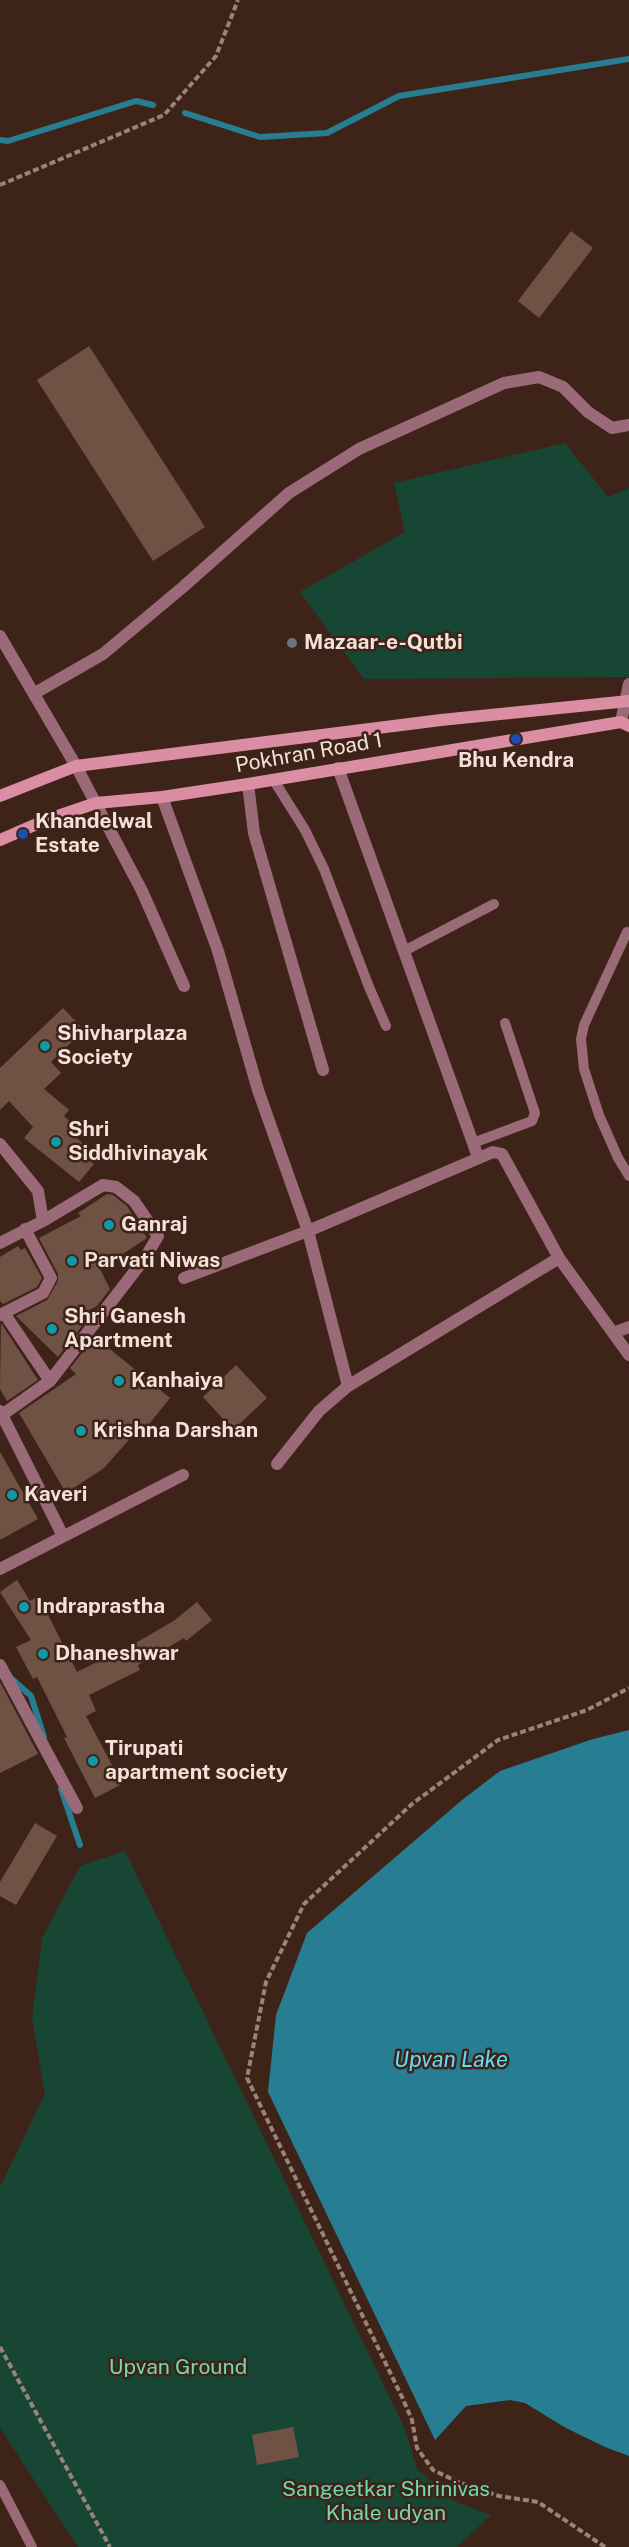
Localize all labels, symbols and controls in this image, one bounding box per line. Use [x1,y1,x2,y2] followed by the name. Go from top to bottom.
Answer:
[304,630,462,656] place label: Mazaar-e-Qutbi
[285,636,299,650] marker: Mazaar-e-Qutbi
[233,728,385,778] street label: Pokhran Road 1
[509,732,523,746] marker: Bhu Kendra
[458,748,574,774] place label: Bhu Kendra
[35,809,153,859] place label: Khandelwal Estate
[16,827,30,841] marker: Khandelwal Estate
[57,1021,187,1071] place label: Shivharplaza Society
[38,1039,52,1053] marker: Shivharplaza Society
[68,1117,208,1167] place label: Shri Siddhivinayak
[49,1135,63,1149] marker: Shri Siddhivinayak
[121,1212,188,1238] place label: Ganraj
[102,1218,116,1232] marker: Ganraj
[84,1248,220,1274] place label: Parvati Niwas
[65,1254,79,1268] marker: Parvati Niwas
[64,1304,186,1354] place label: Shri Ganesh Apartment
[45,1322,59,1336] marker: Shri Ganesh Apartment
[131,1368,223,1394] place label: Kanhaiya
[112,1374,126,1388] marker: Kanhaiya
[93,1418,258,1444] place label: Krishna Darshan
[74,1424,88,1438] marker: Krishna Darshan
[24,1482,87,1508] place label: Kaveri
[5,1488,19,1502] marker: Kaveri
[36,1594,165,1620] place label: Indraprastha
[17,1600,31,1614] marker: Indraprastha
[55,1641,179,1667] place label: Dhaneshwar
[36,1647,50,1661] marker: Dhaneshwar
[105,1736,288,1786] place label: Tirupati apartment society
[86,1754,100,1768] marker: Tirupati apartment society
[394,2047,508,2073] water label: Upvan Lake
[109,2355,247,2381] park label: Upvan Ground
[282,2477,490,2527] park label: Sangeetkar Shrinivas Khale udyan

